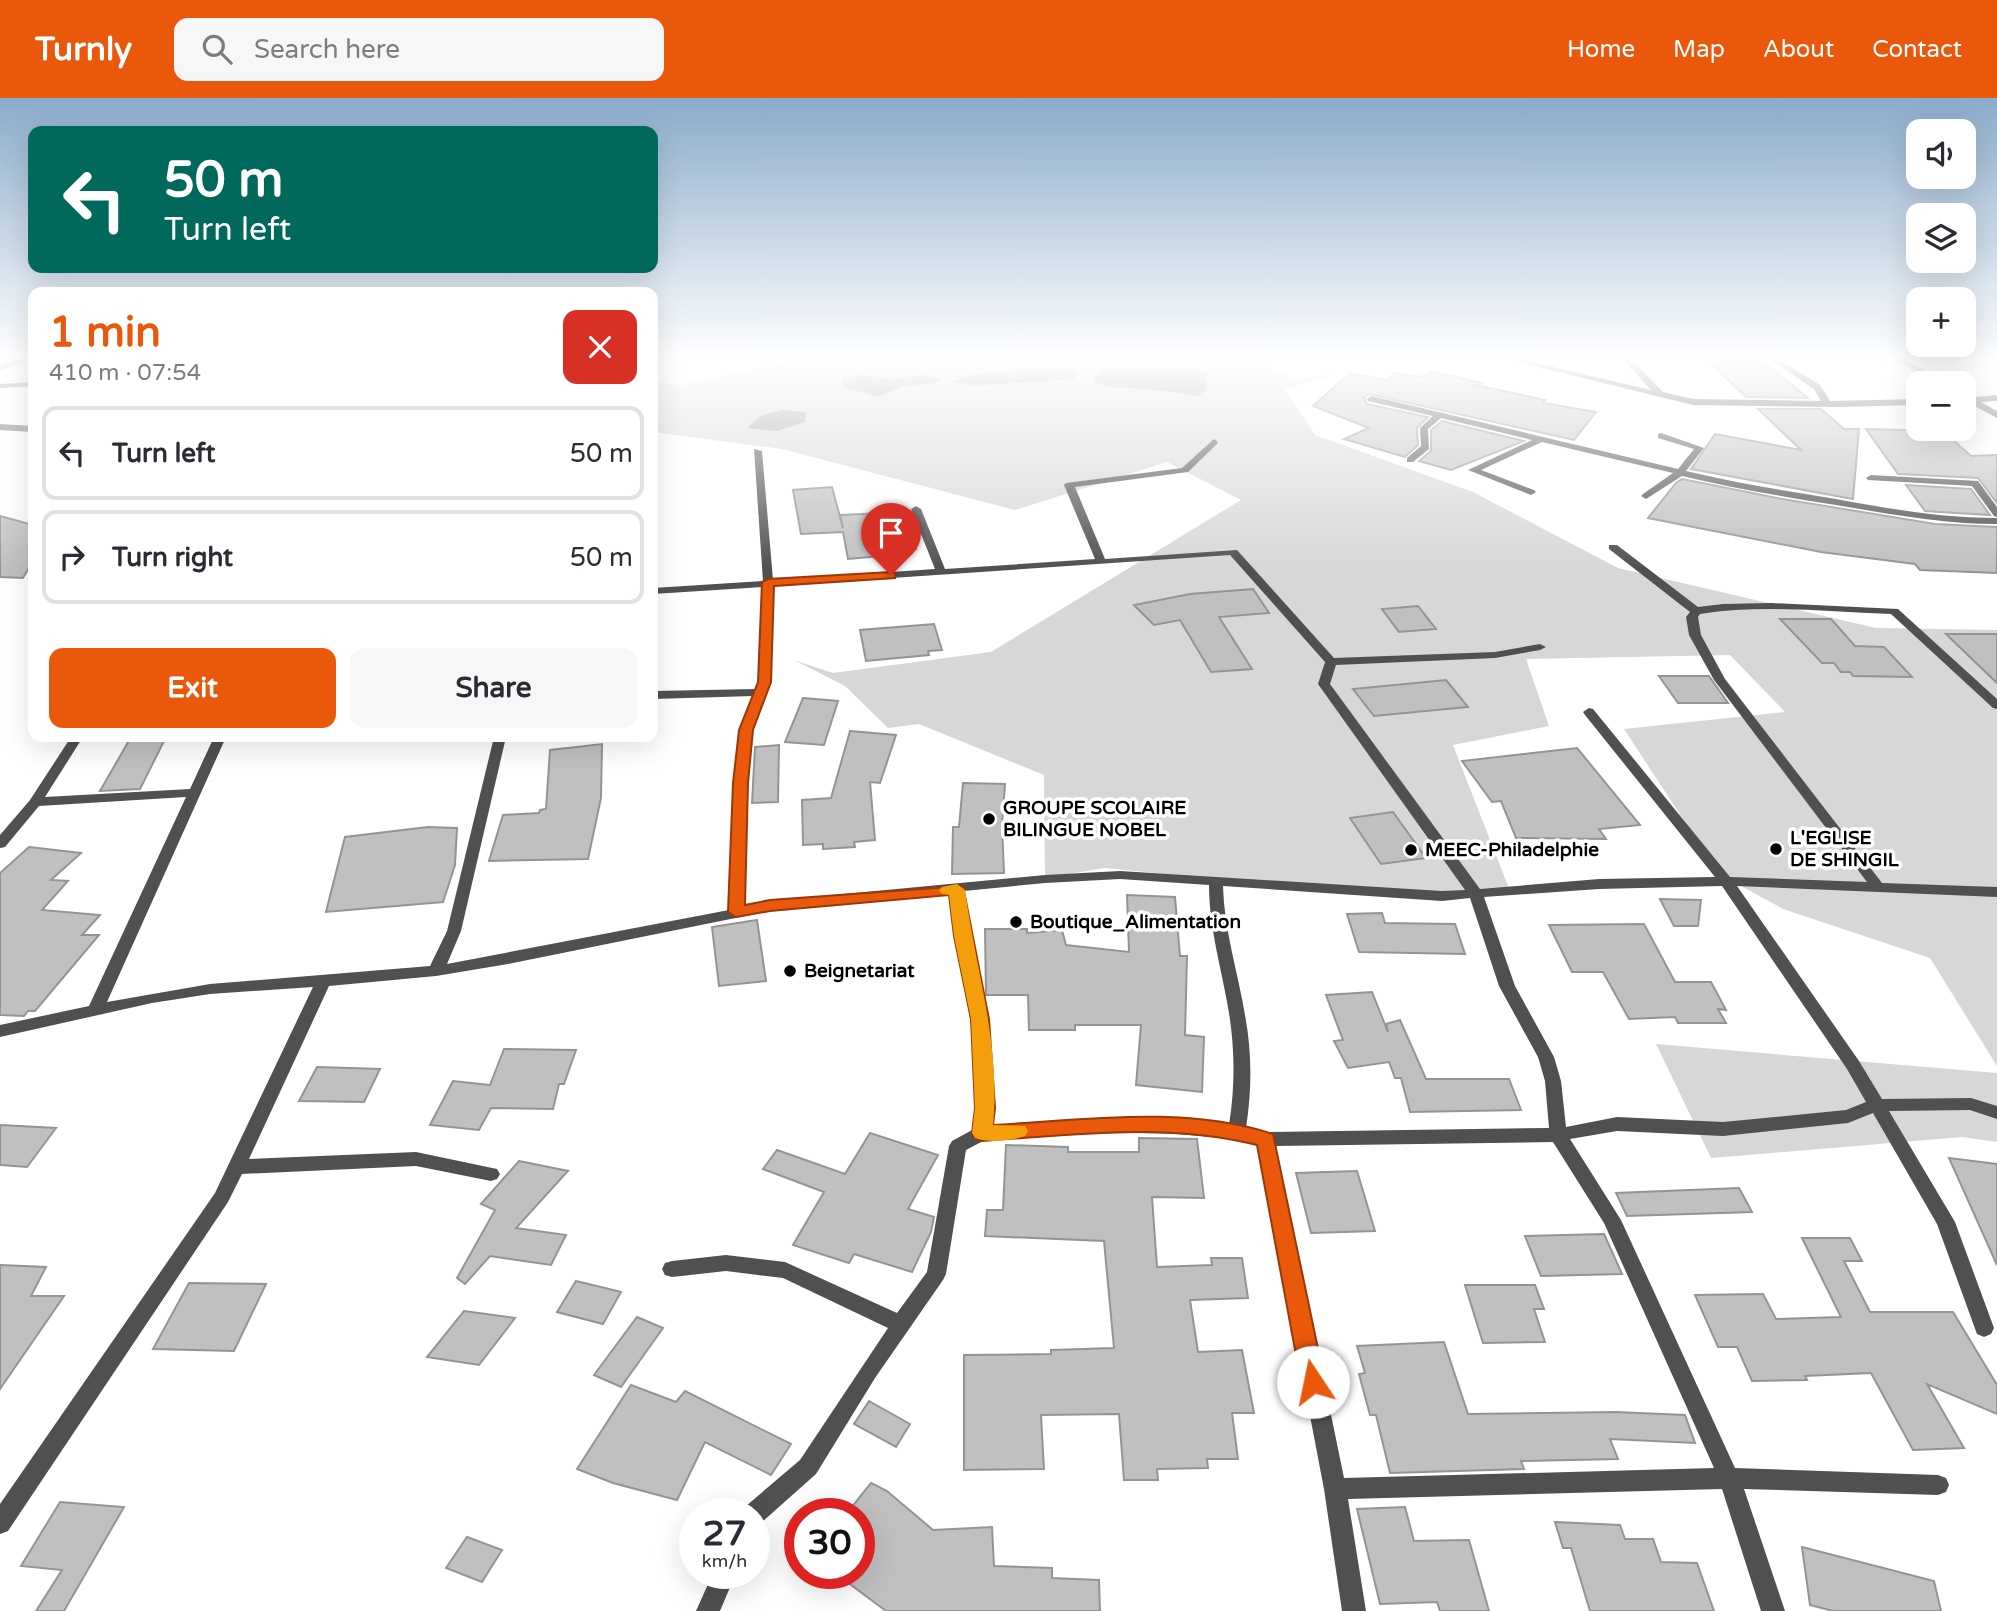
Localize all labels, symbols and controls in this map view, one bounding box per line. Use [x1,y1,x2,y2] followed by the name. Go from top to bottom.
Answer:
[174,18,664,81] search box
[35,30,132,69] text: Turnly
[198,30,236,68] icon: search
[254,34,400,65] text: Search here
[1567,35,1635,64] text: Home
[1673,35,1725,64] text: Map
[1763,35,1834,64] text: About
[1872,35,1962,64] text: Contact
[1906,119,1976,441] map controls
[1906,119,1976,189] button: sound
[164,151,283,210] text: 50 m
[49,154,140,245] icon: left
[1906,203,1976,273] button: layers
[164,211,291,249] text: Turn left
[1906,287,1976,357] button: +
[49,307,161,358] text: 1 min
[563,310,637,384] button: close
[49,359,201,387] text: 410 m · 07:54
[1906,371,1976,441] button: −
[53,434,91,472] icon: left
[112,438,215,469] text: Turn left
[570,438,633,469] text: 50 m
[861,503,921,575] pin
[872,514,910,552] icon: arrive
[53,538,91,576] icon: right
[112,542,233,573] text: Turn right
[570,542,633,573] text: 50 m
[49,648,336,728] button: Exit
[350,648,637,728] button: Share
[1003,797,1186,841] place label: GROUPE SCOLAIRE BILINGUE NOBEL
[981,811,997,827] marker: GROUPE SCOLAIRE BILINGUE NOBEL
[1790,827,1900,871] place label: L'EGLISE DE SHINGIL
[1425,839,1599,862] place label: MEEC-Philadelphie
[1768,841,1784,857] marker: L'EGLISE DE SHINGIL
[1403,842,1419,858] marker: MEEC-Philadelphie
[1030,911,1241,934] place label: Boutique_Alimentation
[1008,914,1024,930] marker: Boutique_Alimentation
[804,960,915,983] place label: Beignetariat
[782,963,798,979] marker: Beignetariat
[1276,1345,1350,1419] position arrow
[784,1498,875,1589] speed limit sign: 30
[703,1513,746,1555] text: 27
[702,1550,747,1572] text: km/h

